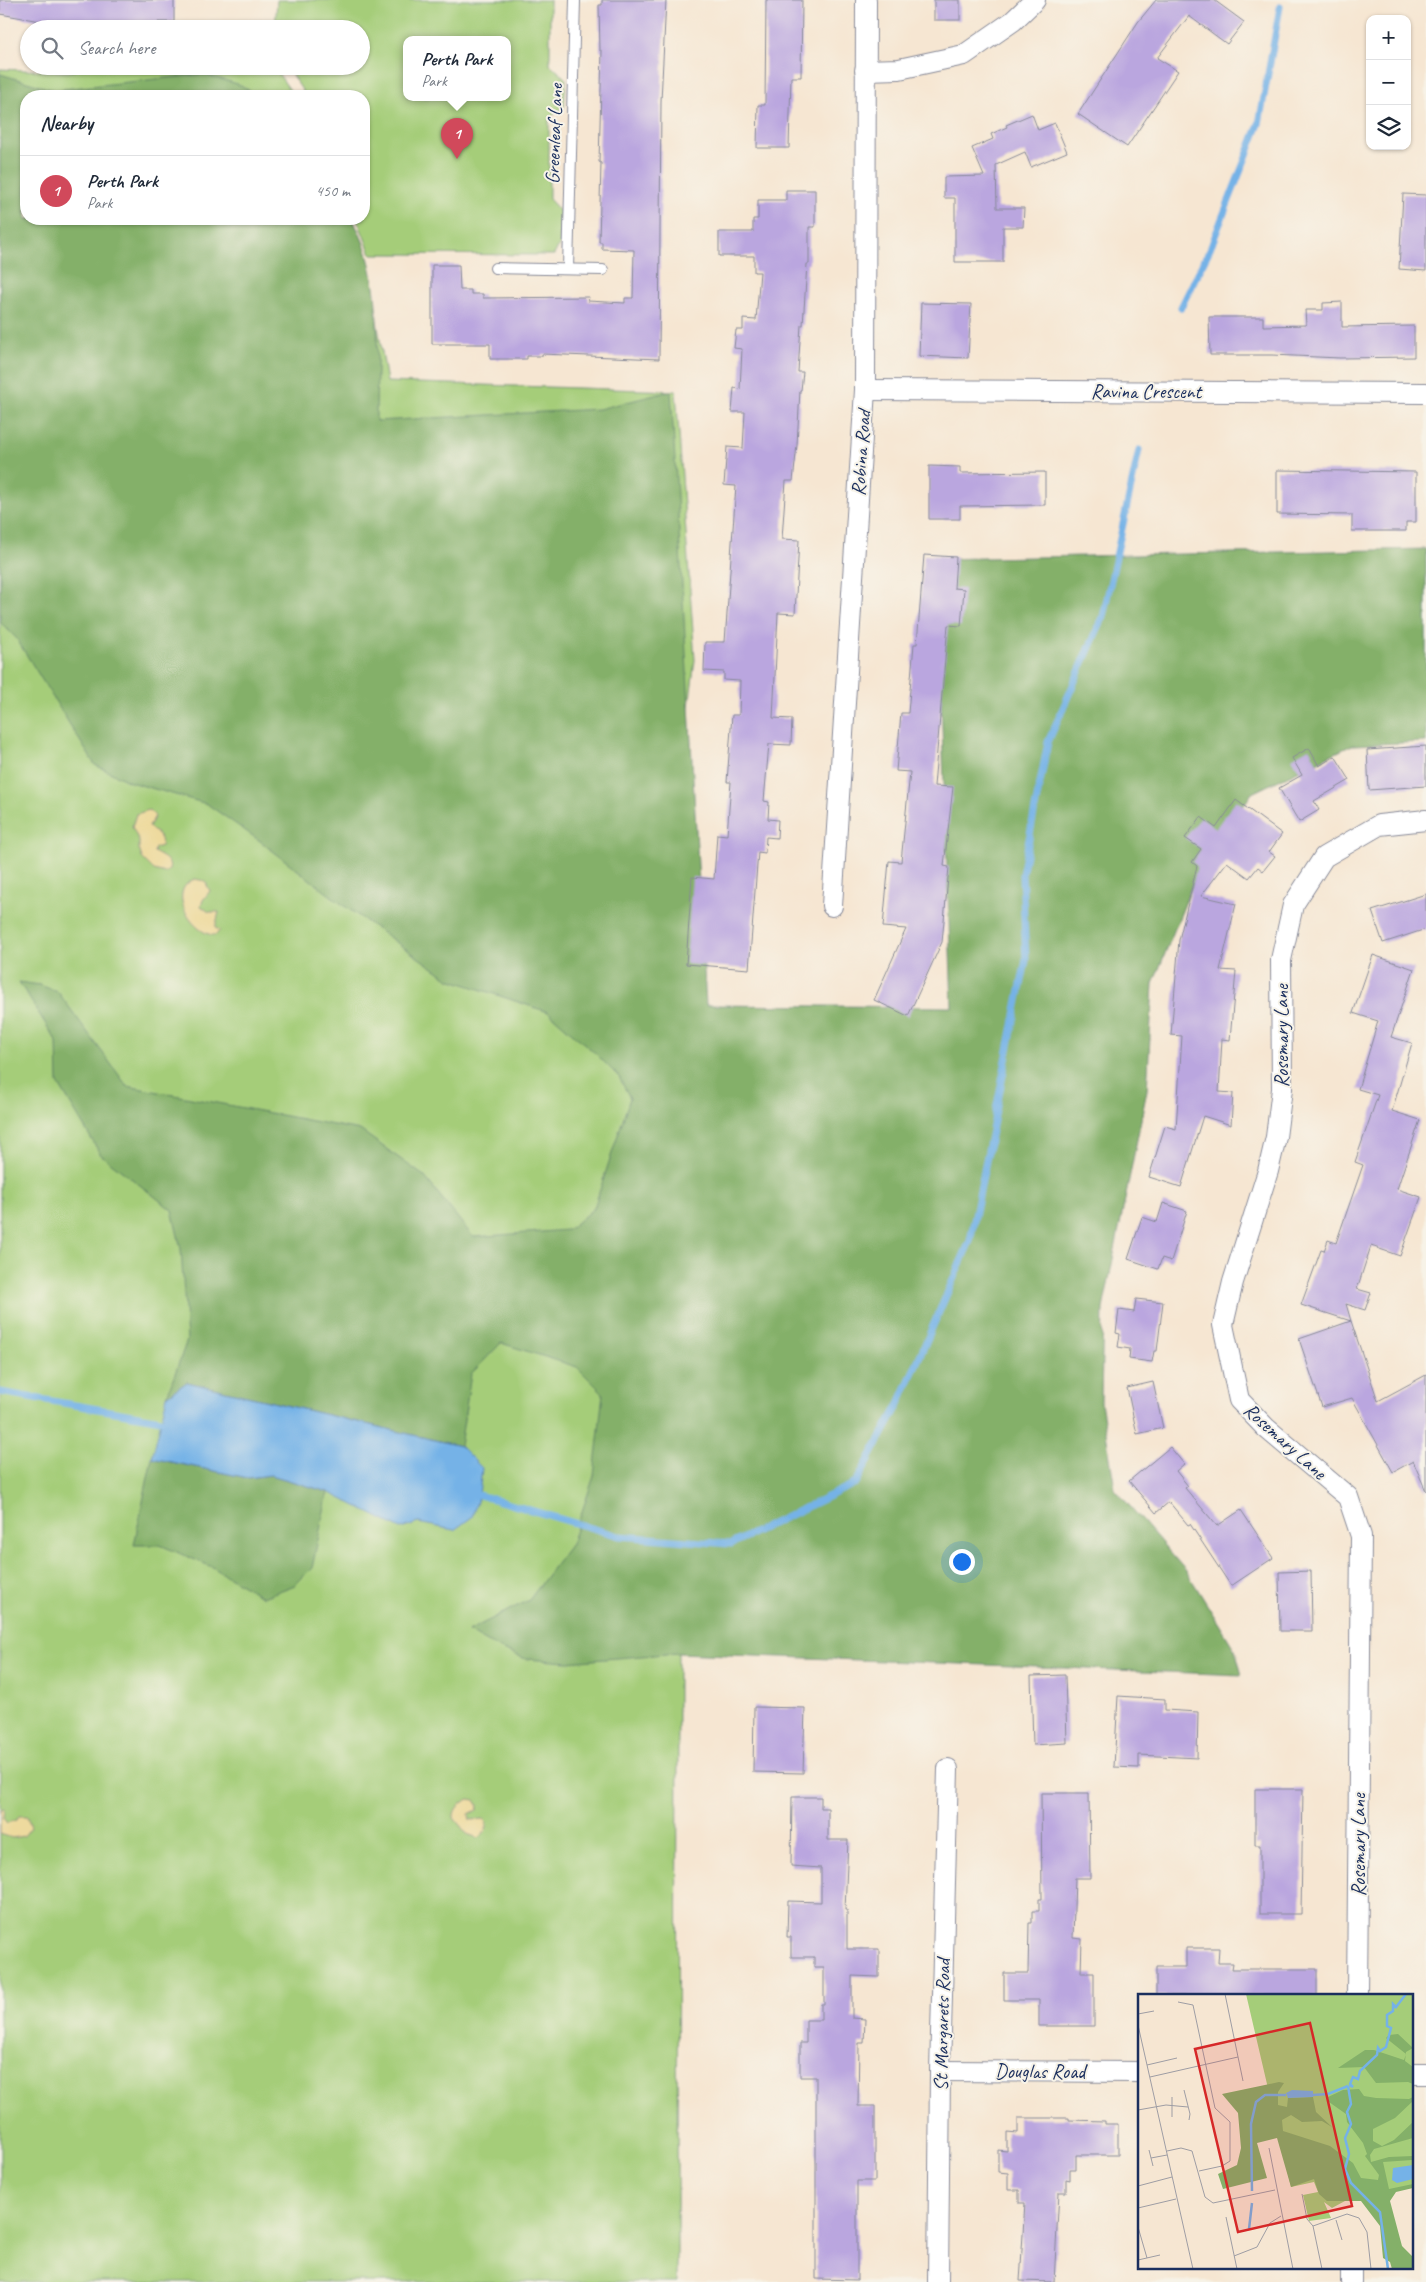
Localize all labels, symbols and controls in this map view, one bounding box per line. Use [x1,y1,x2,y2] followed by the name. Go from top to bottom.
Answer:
[1366,15,1411,150] map controls
[1366,15,1411,60] button: +
[20,20,370,75] search box
[38,34,66,62] icon: search
[78,36,155,60] text: Search here
[403,36,511,101] popup
[422,47,492,71] text: Perth Park
[1366,60,1411,105] button: −
[422,71,447,91] text: Park
[540,82,568,185] street label: Greenleaf Lane
[1366,105,1411,150] button: layers
[40,110,93,136] text: Nearby
[441,118,473,159] pin: 1
[87,169,158,193] text: Perth Park
[52,181,60,201] text: 1
[316,181,350,201] text: 450 m
[87,193,112,213] text: Park
[1091,379,1204,404] street label: Ravina Crescent
[846,406,877,497] street label: Robina Road
[1269,983,1294,1087] street label: Rosemary Lane
[1238,1397,1333,1486] street label: Rosemary Lane
[949,1549,975,1575] your location
[1346,1792,1371,1896] street label: Rosemary Lane
[928,1955,956,2091] street label: St Margarets Road
[1138,1994,1414,2270] inset map
[995,2059,1088,2084] street label: Douglas Road

